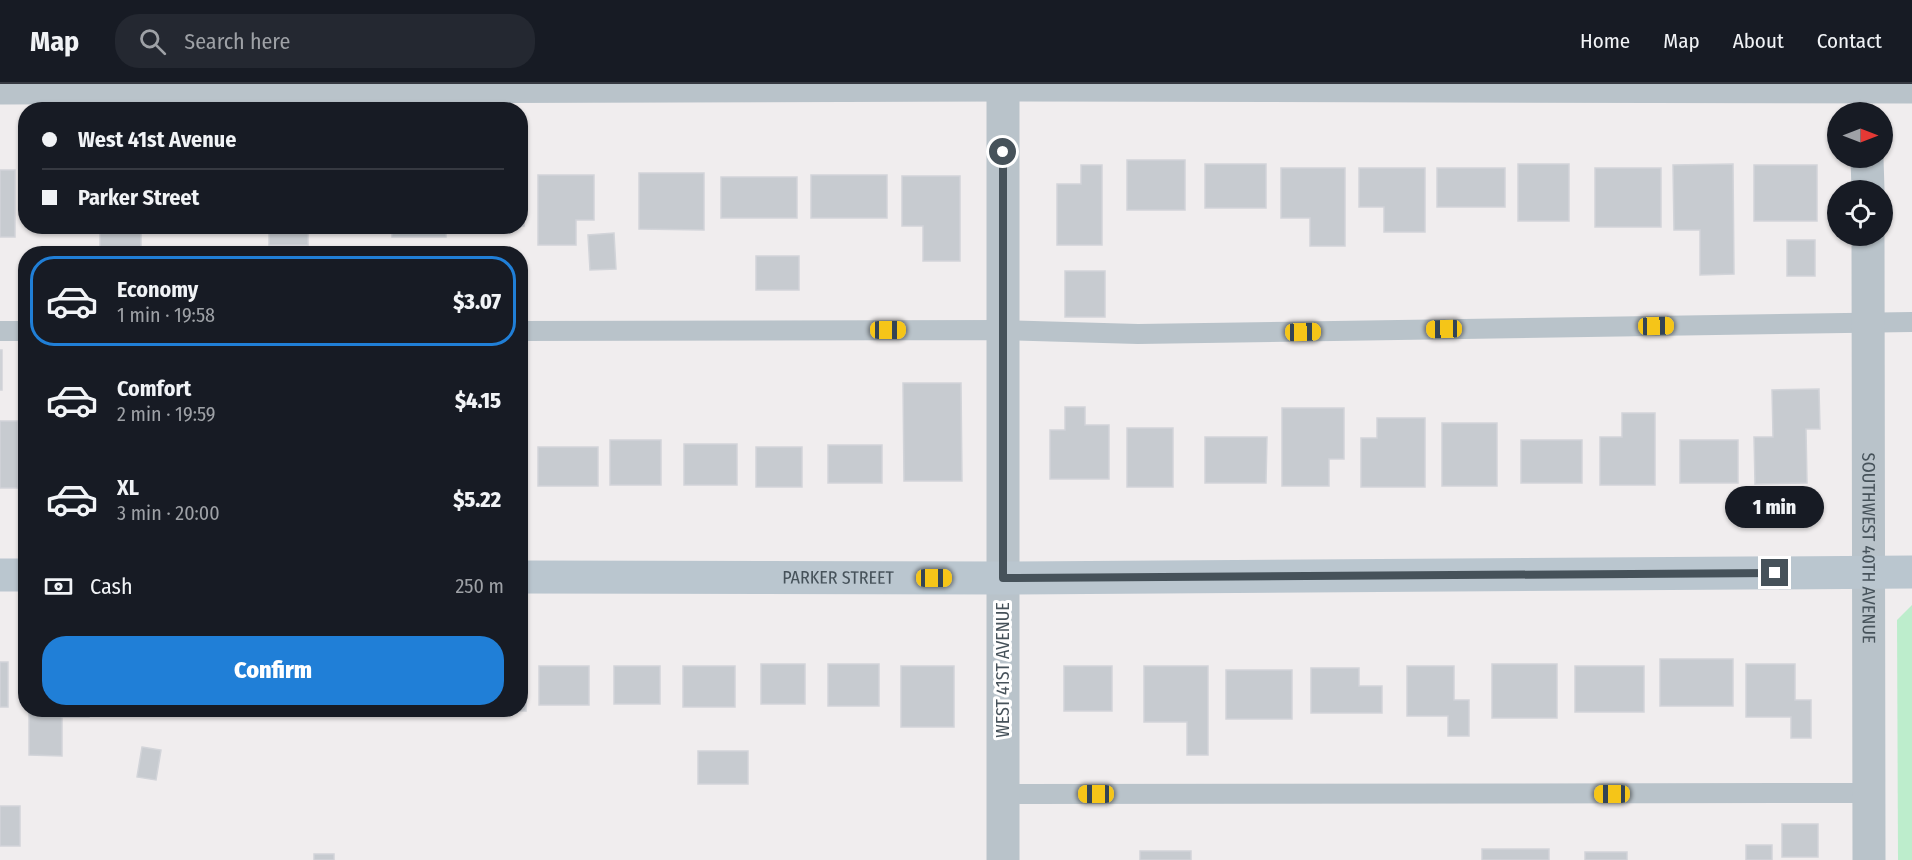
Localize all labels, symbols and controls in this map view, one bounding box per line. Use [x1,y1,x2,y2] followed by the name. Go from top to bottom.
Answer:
[115,14,535,68] search box
[30,25,79,58] text: Map
[136,25,169,58] icon: search
[184,28,290,55] text: Search here
[1580,28,1630,54] text: Home
[1663,28,1700,54] text: Map
[1733,28,1784,54] text: About
[1817,28,1882,54] text: Contact
[1827,102,1893,168] north arrow
[1827,102,1893,246] map controls
[78,126,236,153] text: West 41st Avenue
[989,138,1016,165] route start
[1827,180,1893,246] button: locate
[78,184,199,211] text: Parker Street
[45,274,99,328] icon: car
[117,276,198,303] text: Economy
[453,288,501,315] text: $3.07
[117,303,215,327] text: 1 min · 19:58
[1638,317,1674,335] car
[1426,320,1462,338] car
[870,321,906,339] car
[1285,323,1321,341] car
[45,373,99,427] icon: car
[117,375,191,402] text: Comfort
[455,387,501,414] text: $4.15
[117,402,216,426] text: 2 min · 19:59
[1857,453,1880,643] street label: SOUTHWEST 40TH AVENUE
[45,472,99,526] icon: car
[117,474,139,501] text: XL
[453,486,501,513] text: $5.22
[1726,486,1824,528] callout: 1 min
[1753,495,1796,519] text: 1 min
[117,501,220,525] text: 3 min · 20:00
[1761,559,1788,586] route end
[782,567,894,589] street label: PARKER STREET
[916,569,952,587] car
[42,570,75,603] icon: cash
[90,573,133,600] text: Cash
[456,574,504,598] text: 250 m
[992,602,1014,738] street label: WEST 41ST AVENUE
[42,636,504,705] button: Confirm
[1078,785,1114,803] car
[1594,785,1630,803] car

